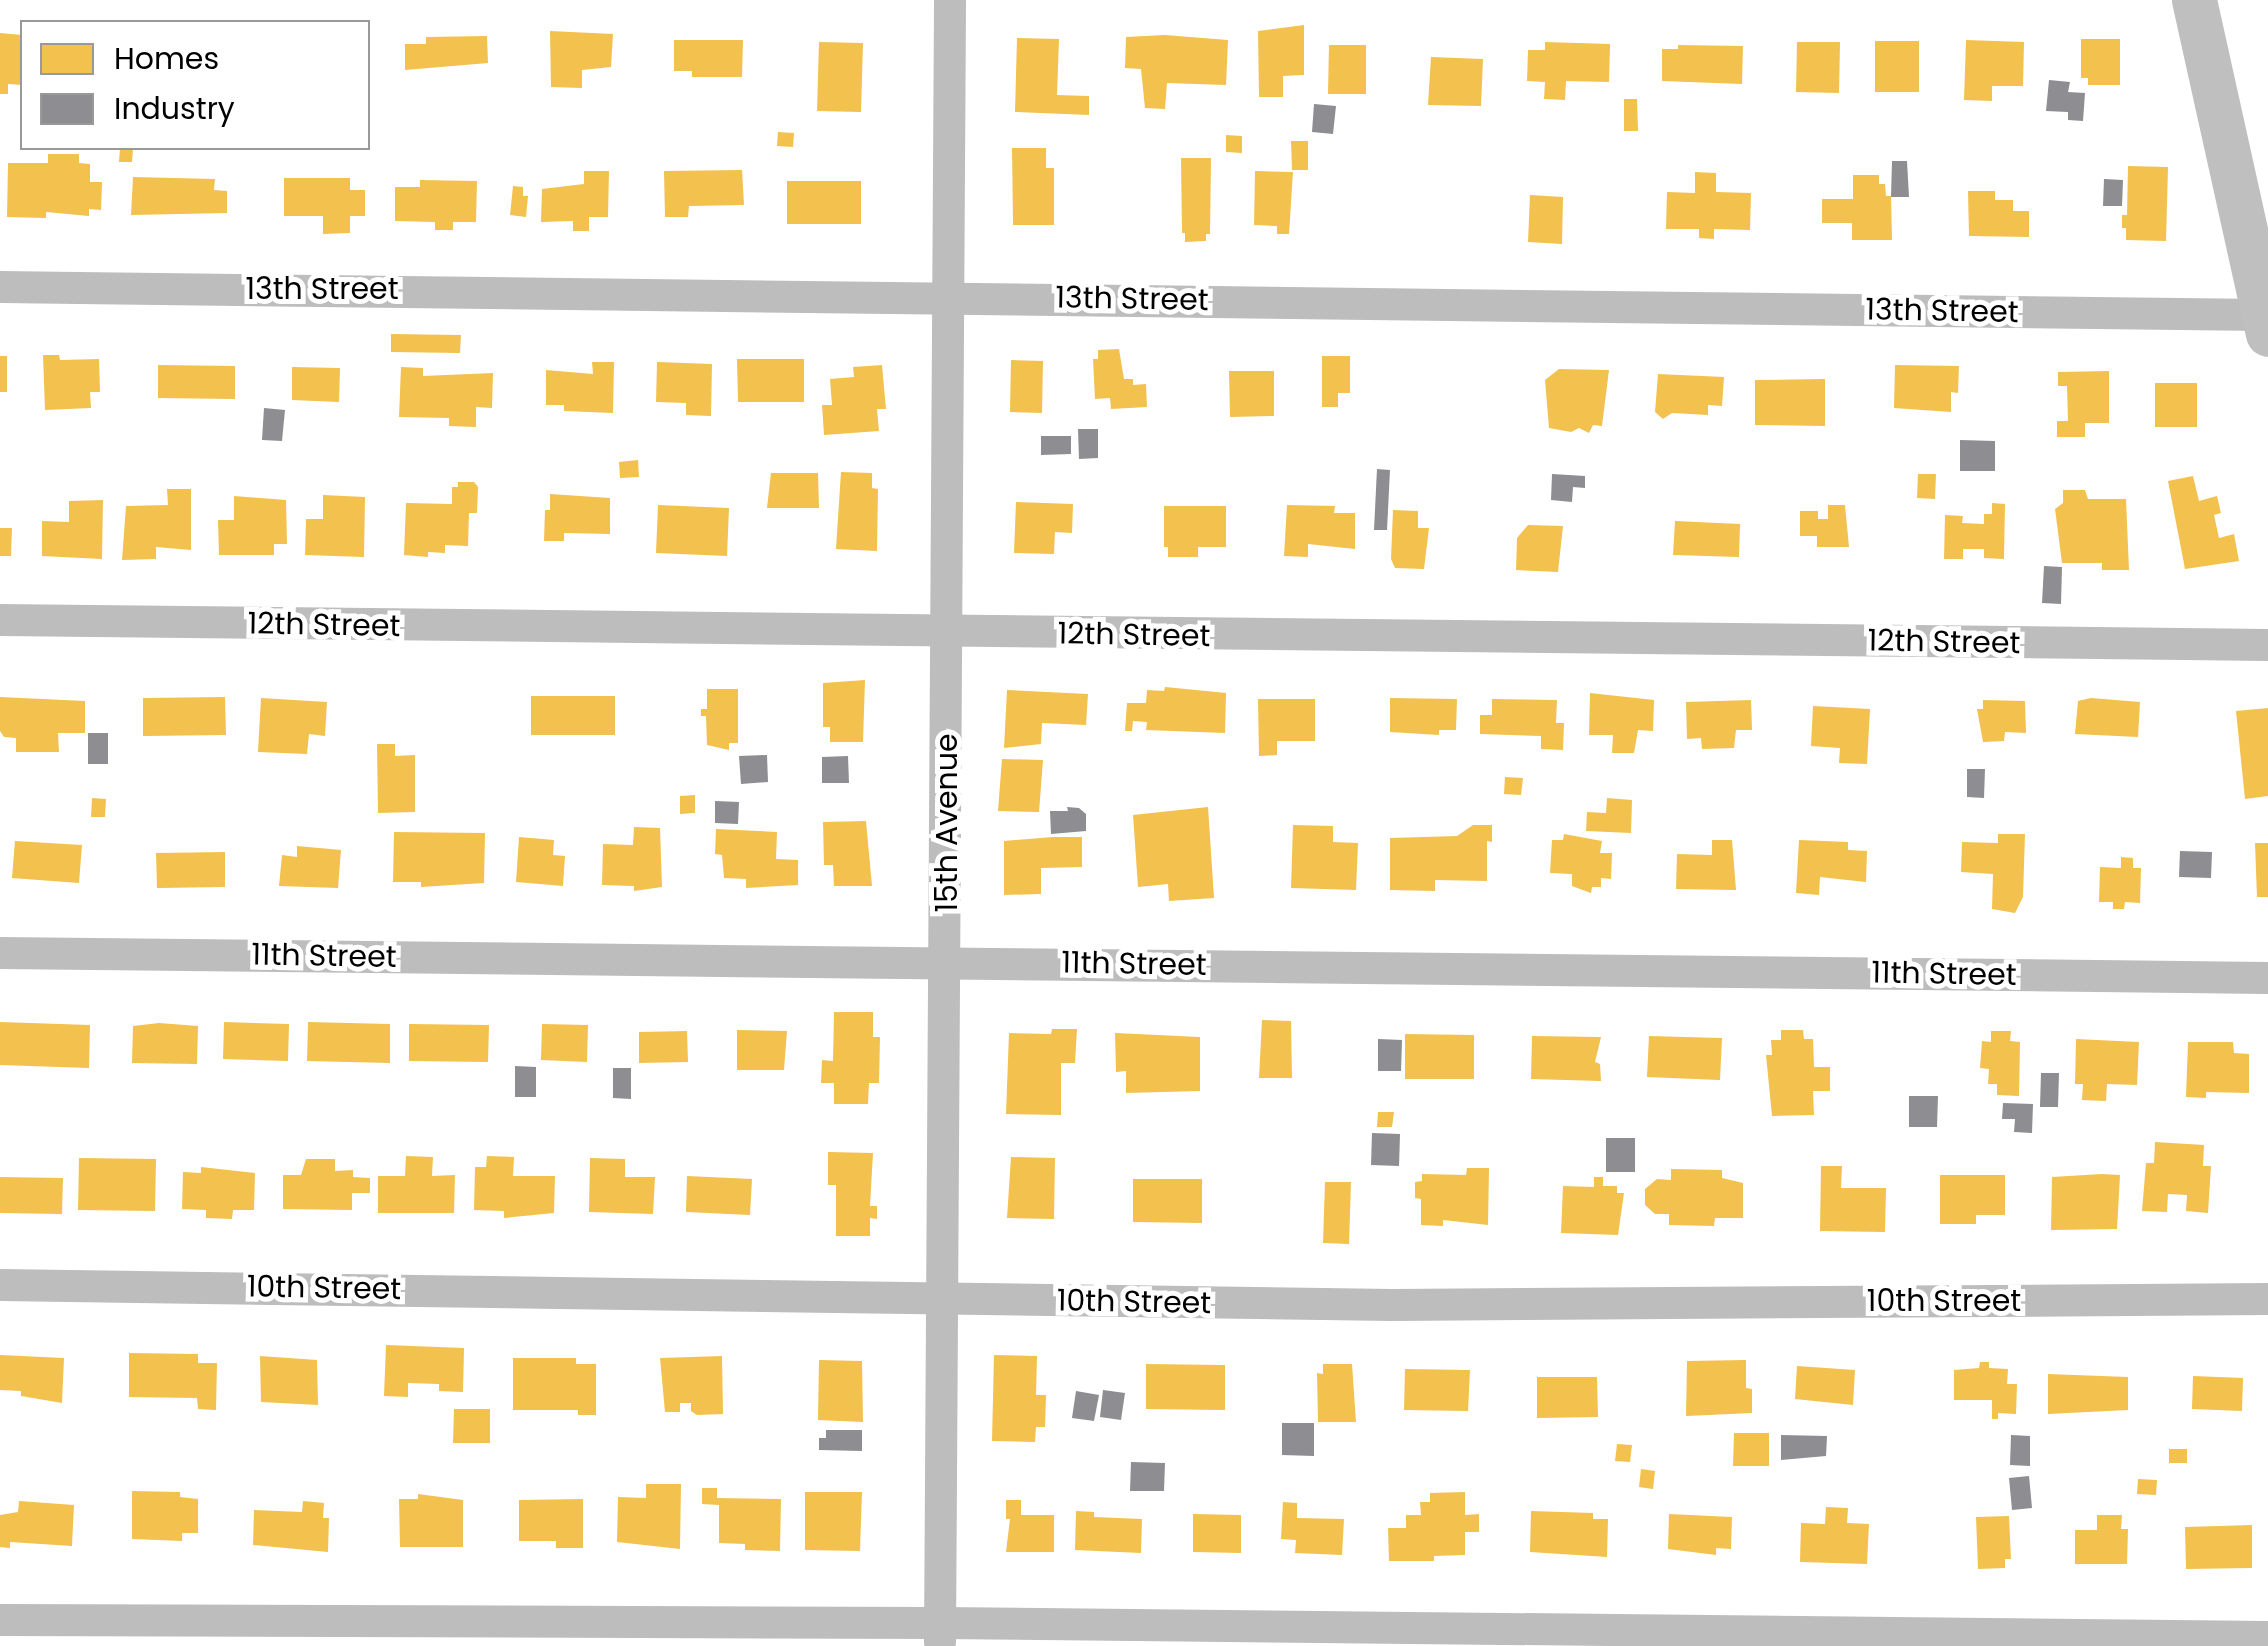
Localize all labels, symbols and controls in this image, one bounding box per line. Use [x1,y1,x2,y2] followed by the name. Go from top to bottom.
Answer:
[20,20,370,150] legend
[114,37,219,80] text: Homes
[114,87,235,130] text: Industry
[245,271,399,307] street label: 13th Street
[1055,280,1209,318] street label: 13th Street
[1865,292,2019,330] street label: 13th Street
[247,606,401,644] street label: 12th Street
[1057,616,1211,654] street label: 12th Street
[1867,623,2021,661] street label: 12th Street
[929,733,965,913] street label: 15th Avenue
[251,937,397,975] street label: 11th Street
[1061,945,1207,983] street label: 11th Street
[1871,955,2017,993] street label: 11th Street
[246,1269,402,1307] street label: 10th Street
[1056,1283,1212,1321] street label: 10th Street
[1867,1283,2021,1319] street label: 10th Street

